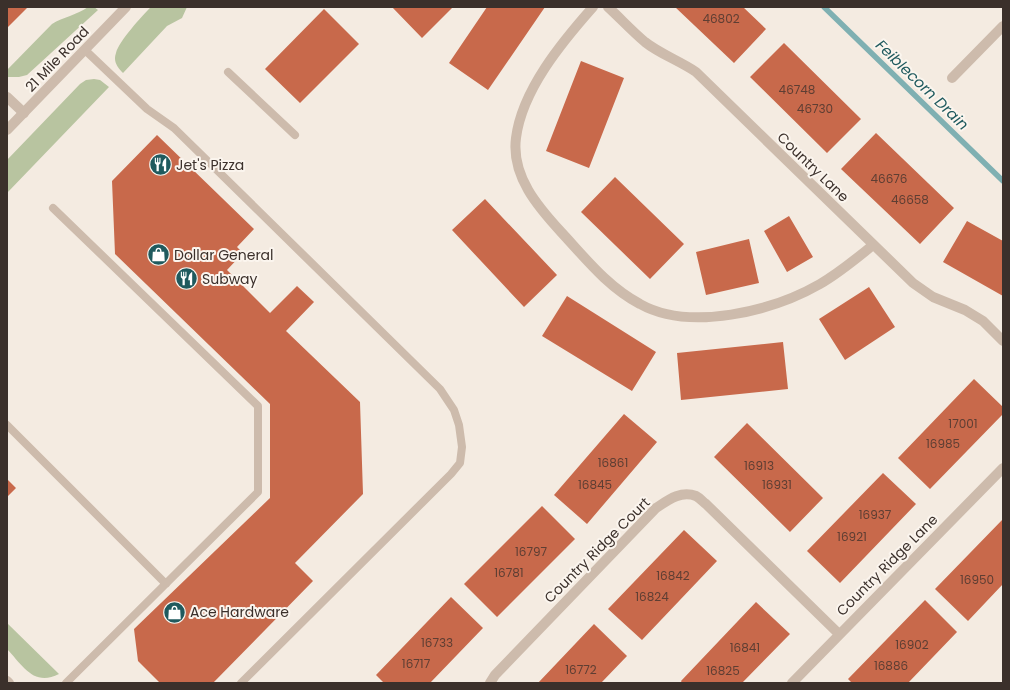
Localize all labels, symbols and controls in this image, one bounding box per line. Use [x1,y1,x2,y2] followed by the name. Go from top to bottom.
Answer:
[702,10,740,27] house number: 46802
[21,22,93,96] street label: 21 Mile Road
[871,35,973,134] water label: Feiblecorn Drain
[779,81,815,98] house number: 46748
[797,100,833,117] house number: 46730
[773,128,854,207] street label: Country Lane
[148,152,174,178] restaurant icon: Jet's Pizza
[176,155,244,175] place label: Jet's Pizza
[871,170,907,187] house number: 46676
[891,191,929,208] house number: 46658
[146,242,172,268] shop icon: Dollar General
[174,245,274,265] place label: Dollar General
[173,266,199,292] restaurant icon: Subway
[202,269,258,289] place label: Subway
[948,415,978,432] house number: 17001
[926,435,960,452] house number: 16985
[598,454,628,471] house number: 16861
[744,457,774,474] house number: 16913
[578,476,612,493] house number: 16845
[762,476,792,493] house number: 16931
[540,493,654,607] street label: Country Ridge Court
[859,506,892,523] house number: 16937
[832,510,942,620] street label: Country Ridge Lane
[837,528,867,545] house number: 16921
[515,543,548,560] house number: 16797
[494,564,524,581] house number: 16781
[656,567,690,584] house number: 16842
[960,571,994,588] house number: 16950
[635,588,669,605] house number: 16824
[162,599,188,625] shop icon: Ace Hardware
[190,602,289,622] place label: Ace Hardware
[421,634,453,651] house number: 16733
[895,636,929,653] house number: 16902
[730,639,760,656] house number: 16841
[402,655,431,672] house number: 16717
[874,657,908,674] house number: 16886
[565,661,597,678] house number: 16772
[706,662,740,679] house number: 16825

